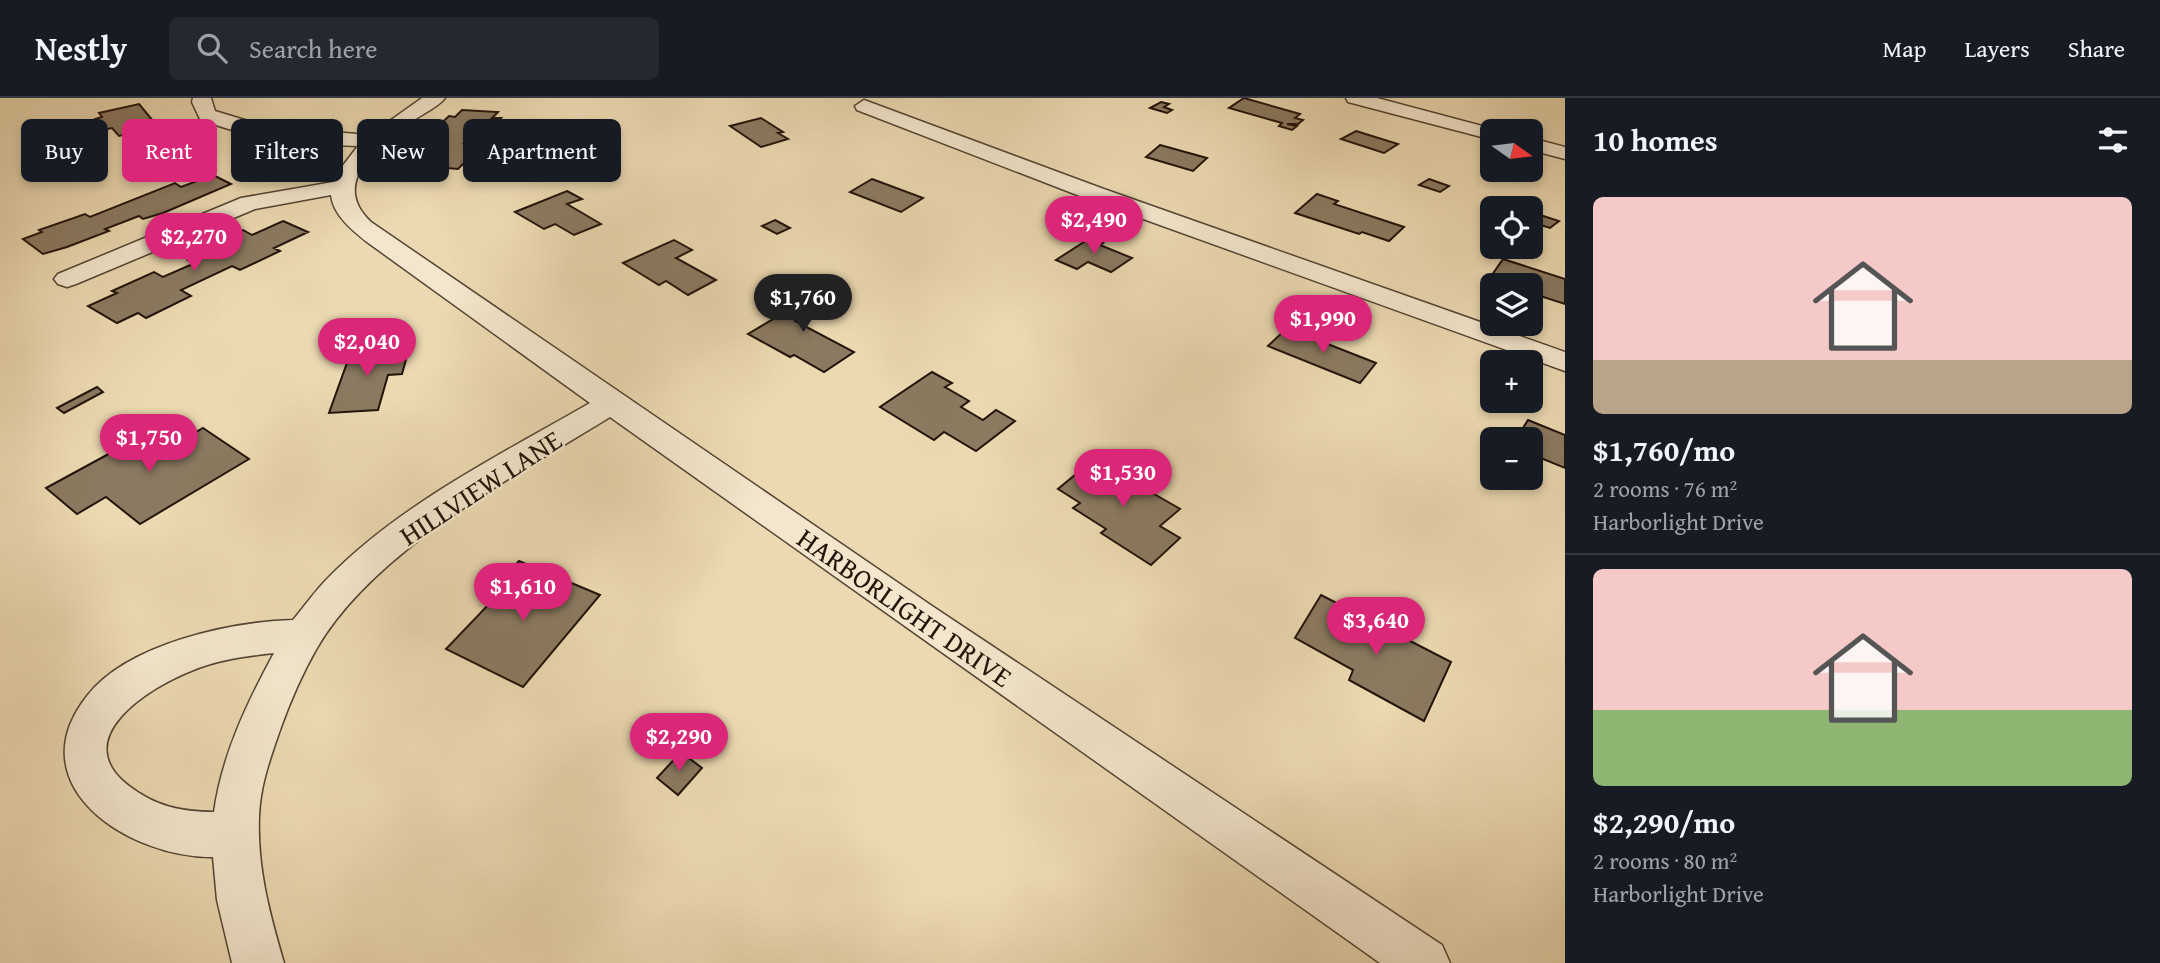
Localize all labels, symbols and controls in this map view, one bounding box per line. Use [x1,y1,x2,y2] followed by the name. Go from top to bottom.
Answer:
[169,17,659,80] search box
[35,24,127,72] text: Nestly
[193,29,231,67] icon: search
[249,29,377,68] text: Search here
[1883,31,1926,66] text: Map
[1964,31,2030,66] text: Layers
[2068,31,2125,66] text: Share
[1593,118,1718,162] text: 10 homes
[21,119,108,182] chip: Buy
[122,119,217,182] chip: Rent
[231,119,343,182] chip: Filters
[357,119,449,182] chip: New
[463,119,621,182] chip: Apartment
[1480,119,1544,182] north arrow
[1480,119,1543,490] map controls
[2094,121,2132,159] icon: filters
[1480,196,1543,259] button: locate
[1037,197,1151,256] pin: $2,490
[1061,202,1127,235] text: $2,490
[137,214,251,273] pin: $2,270
[161,219,227,252] text: $2,270
[1800,243,1926,369] icon: home
[1480,273,1543,336] button: layers
[746,274,860,334] pin: $1,760
[770,280,836,313] text: $1,760
[1266,296,1380,355] pin: $1,990
[1290,301,1356,334] text: $1,990
[310,318,424,378] pin: $2,040
[334,324,400,357] text: $2,040
[1480,350,1543,413] button: +
[92,414,206,474] pin: $1,750
[391,419,569,555] street label: HILLVIEW LANE
[116,420,182,453] text: $1,750
[1480,427,1543,490] button: −
[1593,428,1735,472] text: $1,760/mo
[1066,450,1180,509] pin: $1,530
[1090,455,1156,488] text: $1,530
[1593,472,1737,505] text: 2 rooms · 76 m²
[1593,505,1764,538] text: Harborlight Drive
[789,517,1021,697] street label: HARBORLIGHT DRIVE
[466,564,580,623] pin: $1,610
[490,569,556,602] text: $1,610
[1319,598,1433,657] pin: $3,640
[1343,603,1409,636] text: $3,640
[1800,615,1926,741] icon: home
[622,714,736,773] pin: $2,290
[646,719,712,752] text: $2,290
[1593,800,1735,844] text: $2,290/mo
[1593,844,1737,877] text: 2 rooms · 80 m²
[1593,877,1764,910] text: Harborlight Drive

